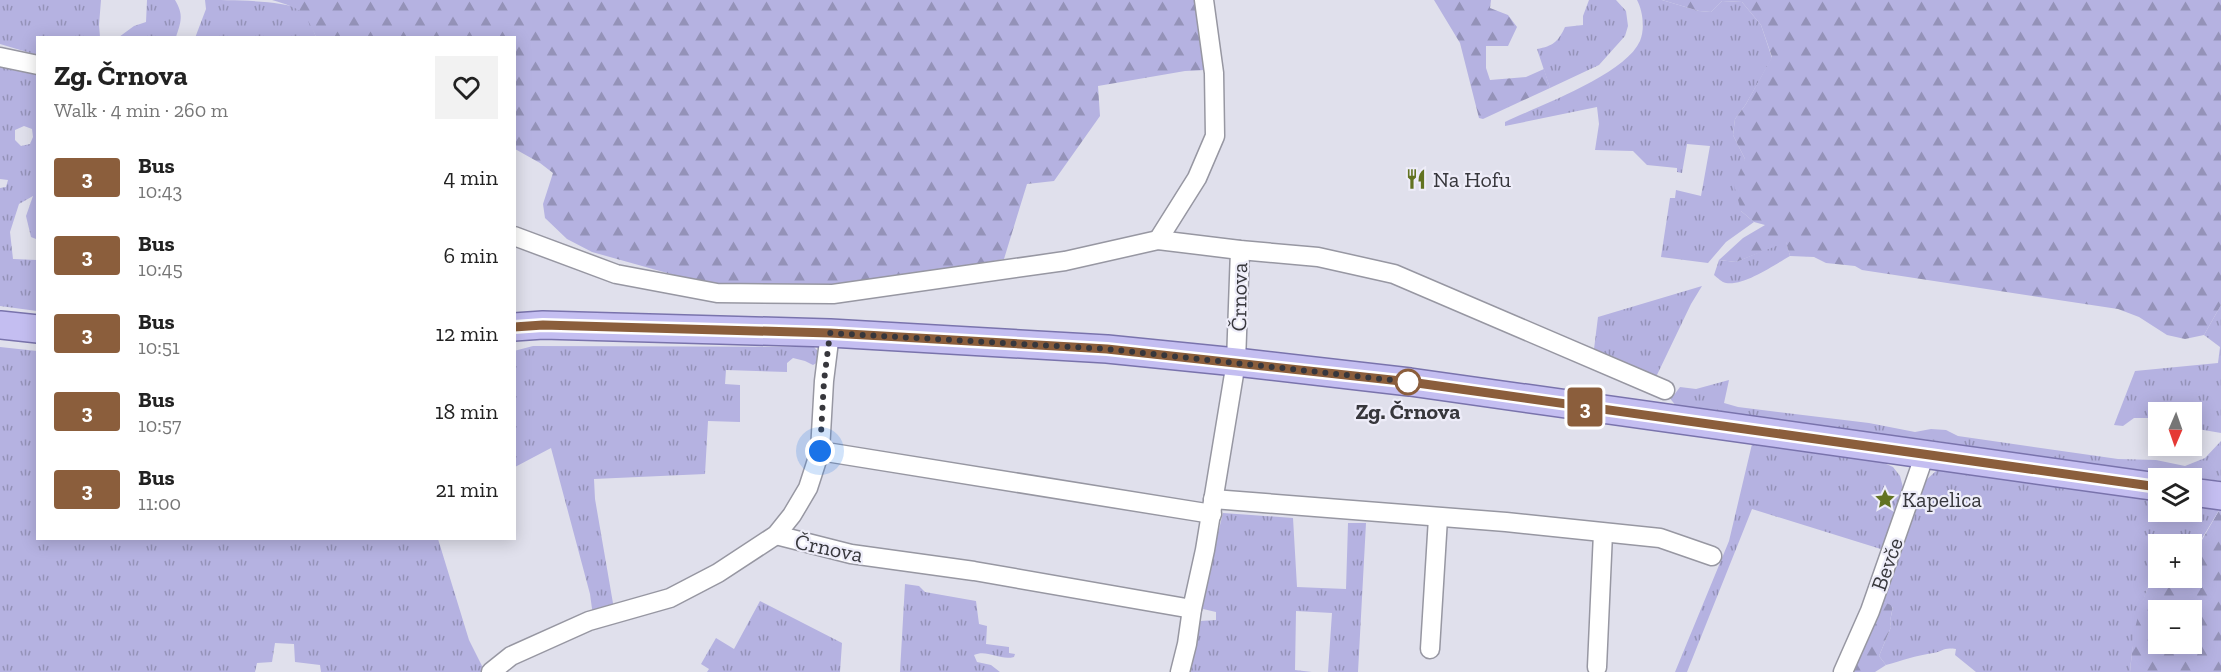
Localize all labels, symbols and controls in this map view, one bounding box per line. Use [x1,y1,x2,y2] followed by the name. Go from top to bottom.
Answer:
[435,56,498,119] button: heart
[54,59,188,92] text: Zg. Črnova
[54,98,228,122] text: Walk · 4 min · 260 m
[138,152,175,179] text: Bus
[443,164,498,191] text: 4 min
[81,165,93,190] text: 3
[1433,166,1512,193] place label: Na Hofu
[1404,167,1428,191] restaurant icon: Na Hofu
[138,179,182,203] text: 10:43
[138,230,175,257] text: Bus
[444,242,498,269] text: 6 min
[81,243,93,268] text: 3
[138,257,183,281] text: 10:45
[1225,262,1253,332] street label: Črnova
[138,308,175,335] text: Bus
[435,320,498,347] text: 12 min
[81,321,93,346] text: 3
[138,335,180,359] text: 10:51
[1395,369,1421,395] marker: Zg. Črnova
[138,386,175,413] text: Bus
[1566,388,1604,426] line badge: 3
[1579,395,1591,420] text: 3
[435,398,498,425] text: 18 min
[1356,398,1460,425] place label: Zg. Črnova
[81,399,93,424] text: 3
[2148,402,2202,456] north arrow
[2148,402,2202,654] map controls
[138,413,181,437] text: 10:57
[805,436,835,466] your location
[138,464,175,491] text: Bus
[2148,468,2202,522] button: layers
[435,476,498,503] text: 21 min
[81,477,93,502] text: 3
[1902,486,1982,513] place label: Kapelica
[1873,487,1897,511] place icon: Kapelica
[138,491,181,515] text: 11:00
[793,528,866,568] street label: Črnova
[1865,534,1909,594] street label: Bevče
[2148,534,2202,588] button: +
[2148,600,2202,654] button: −

